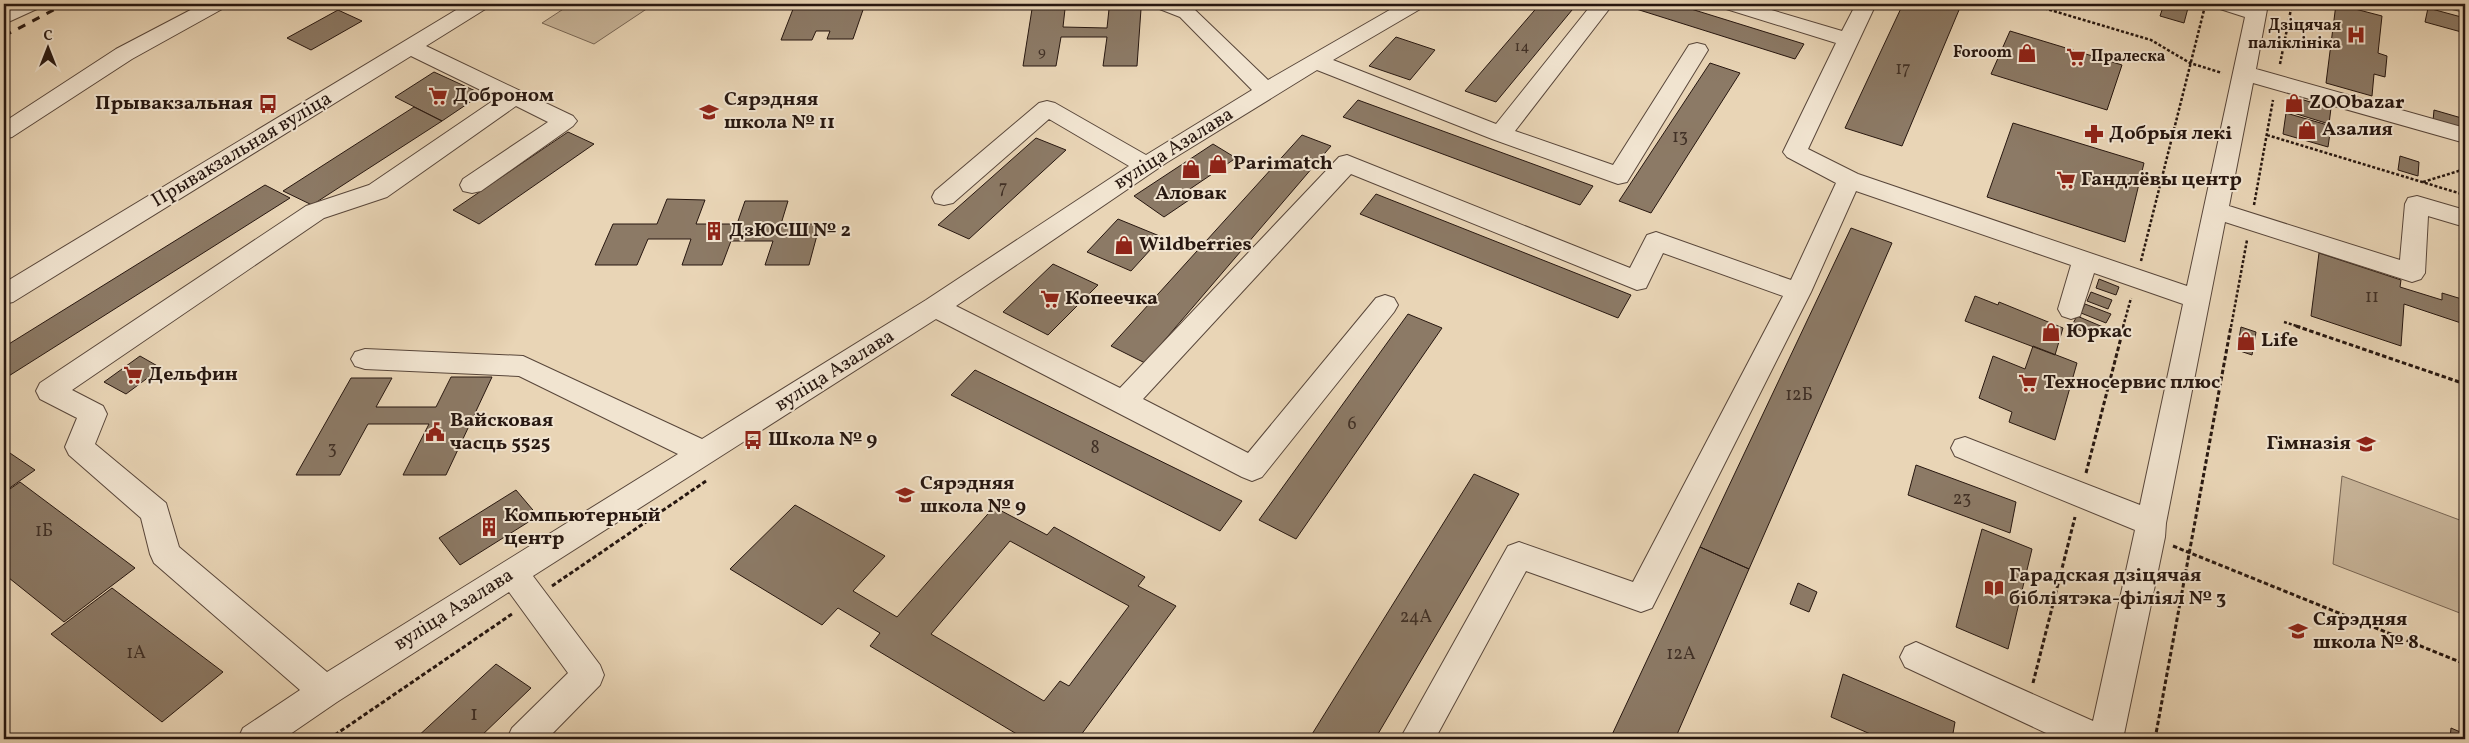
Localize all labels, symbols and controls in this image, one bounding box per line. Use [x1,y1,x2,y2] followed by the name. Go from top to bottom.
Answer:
[2248,15,2341,55] place label: Дзіцячая паліклініка
[22,22,72,72] north arrow
[2345,24,2367,46] hospital icon: Дзіцячая паліклініка
[43,27,53,46] text: С
[1515,37,1529,58] house number: 14
[1038,42,1046,63] house number: 9
[1953,42,2012,64] place label: Foroom
[2016,42,2038,64] shop icon: Foroom
[2065,46,2087,68] supermarket icon: Пралеска
[2091,46,2166,68] place label: Пралеска
[1895,57,1911,82] house number: 17
[453,82,554,110] place label: Доброном
[147,85,337,215] street label: Прывакзальная вуліца
[427,85,449,107] supermarket icon: Доброном
[724,86,835,137] place label: Сярэдняя школа № 11
[2309,89,2405,117] place label: ZOObazar
[95,90,253,118] place label: Прывакзальная
[2283,92,2305,114] shop icon: ZOObazar
[257,93,279,115] bus stop icon: Прывакзальная
[698,101,720,123] school or university icon: Сярэдняя школа № 11
[1109,101,1239,197] street label: вуліца Азалава
[2322,116,2393,144] place label: Азалия
[2296,119,2318,141] shop icon: Азалия
[2109,120,2232,148] place label: Добрыя лекі
[2083,123,2105,145] pharmacy icon: Добрыя лекі
[1672,125,1688,150] house number: 13
[1233,150,1333,178] place label: Parimatch
[1207,153,1229,175] shop icon: Parimatch
[1180,158,1202,180] shop icon: Аловак
[2081,166,2242,194] place label: Гандлёвы центр
[2055,169,2077,191] supermarket icon: Гандлёвы центр
[999,176,1007,201] house number: 7
[1155,180,1227,208] place label: Аловак
[729,217,851,245] place label: ДзЮСШ № 2
[703,220,725,242] building icon: ДзЮСШ № 2
[1139,231,1252,259] place label: Wildberries
[1113,234,1135,256] shop icon: Wildberries
[1065,285,1158,313] place label: Копеечка
[2365,285,2379,310] house number: 11
[1039,288,1061,310] supermarket icon: Копеечка
[2066,318,2132,346] place label: Юркас
[2040,321,2062,343] shop icon: Юркас
[770,323,900,419] street label: вуліца Азалава
[2261,327,2298,355] place label: Life
[2235,330,2257,352] shop icon: Life
[148,361,238,389] place label: Дельфин
[122,364,144,386] supermarket icon: Дельфин
[2043,369,2220,397] place label: Техносервис плюс
[2017,372,2039,394] supermarket icon: Техносервис плюс
[1785,383,1813,408] house number: 12Б
[450,407,553,458] place label: Вайсковая часць 5525
[1347,412,1357,437] house number: 6
[424,421,446,443] public building icon: Вайсковая часць 5525
[768,426,877,454] place label: Школа № 9
[742,429,764,451] bus stop icon: Школа № 9
[2267,430,2351,458] place label: Гімназія
[2355,433,2377,455] school or university icon: Гімназія
[1090,436,1100,461] house number: 8
[327,437,337,462] house number: 3
[920,470,1026,521] place label: Сярэдняя школа № 9
[894,484,916,506] school or university icon: Сярэдняя школа № 9
[1953,487,1971,512] house number: 23
[504,502,661,553] place label: Компьютерный центр
[478,516,500,538] building icon: Компьютерный центр
[35,519,53,544] house number: 1Б
[389,562,519,658] street label: вуліца Азалава
[2009,562,2226,613] place label: Гарадская дзіцячая бібліятэка-філіял № 3
[1983,577,2005,599] library icon: Гарадская дзіцячая бібліятэка-філіял № 3
[1400,605,1433,630] house number: 24А
[2313,606,2419,657] place label: Сярэдняя школа № 8
[2287,620,2309,642] school or university icon: Сярэдняя школа № 8
[126,641,146,666] house number: 1А
[1666,642,1696,667] house number: 12А
[470,700,478,729] house number: 1

